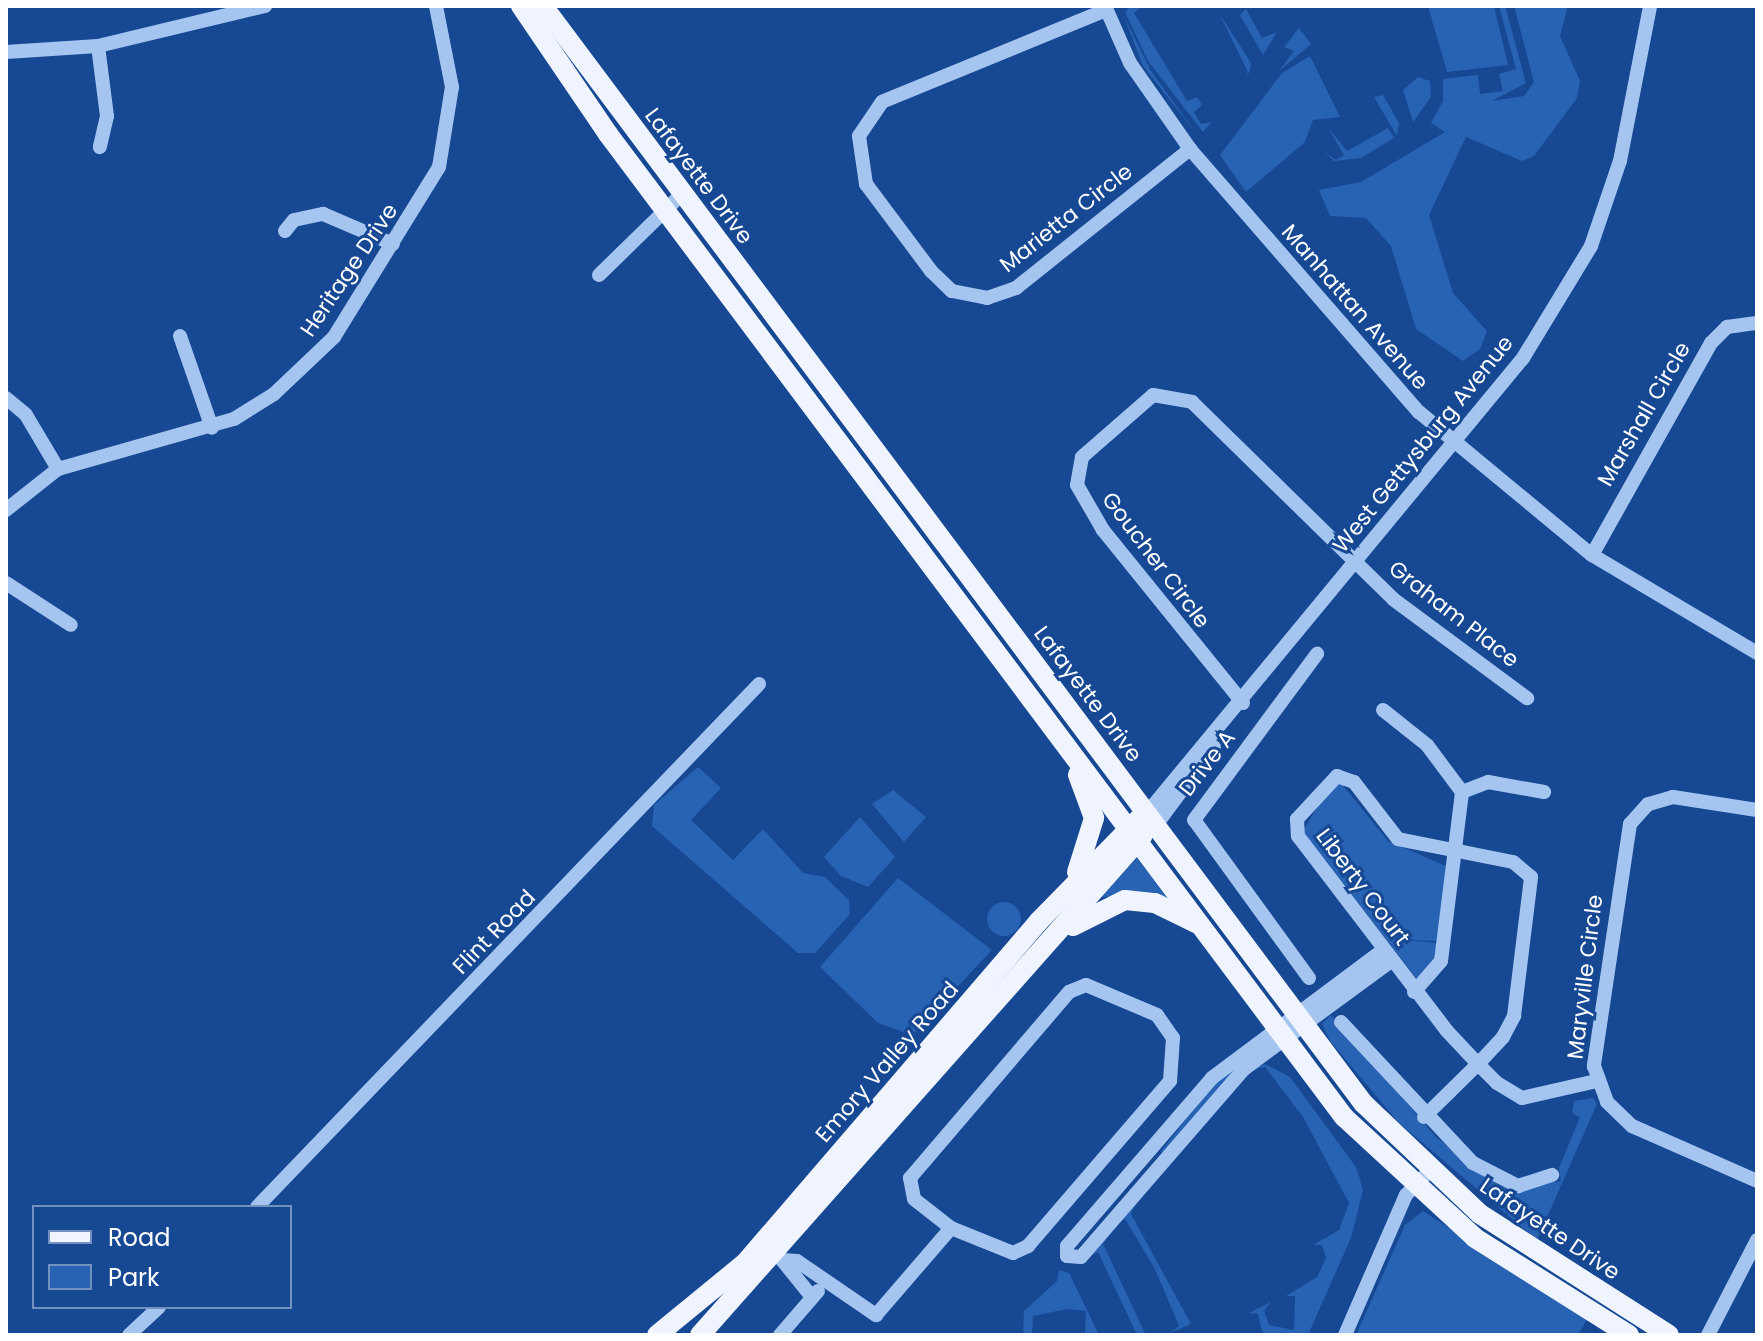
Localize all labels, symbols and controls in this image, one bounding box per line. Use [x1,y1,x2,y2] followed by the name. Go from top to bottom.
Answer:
[639,103,759,249] street label: Lafayette Drive
[995,158,1137,278] street label: Marietta Circle
[295,198,403,342] street label: Heritage Drive
[1276,219,1434,395] street label: Manhattan Avenue
[1327,330,1519,558] street label: West Gettysburg Avenue
[1592,337,1696,491] street label: Marshall Circle
[1096,487,1216,633] street label: Goucher Circle
[1384,555,1524,673] street label: Graham Place
[1028,621,1148,767] street label: Lafayette Drive
[1173,725,1241,801] street label: Drive A
[1311,823,1415,951] street label: Liberty Court
[447,884,541,980] street label: Flint Road
[1562,893,1608,1061] street label: Maryville Circle
[810,976,964,1148] street label: Emory Valley Road
[1475,1172,1625,1286] street label: Lafayette Drive
[32,1205,292,1309] legend
[108,1221,170,1254] text: Road
[108,1261,159,1294] text: Park

